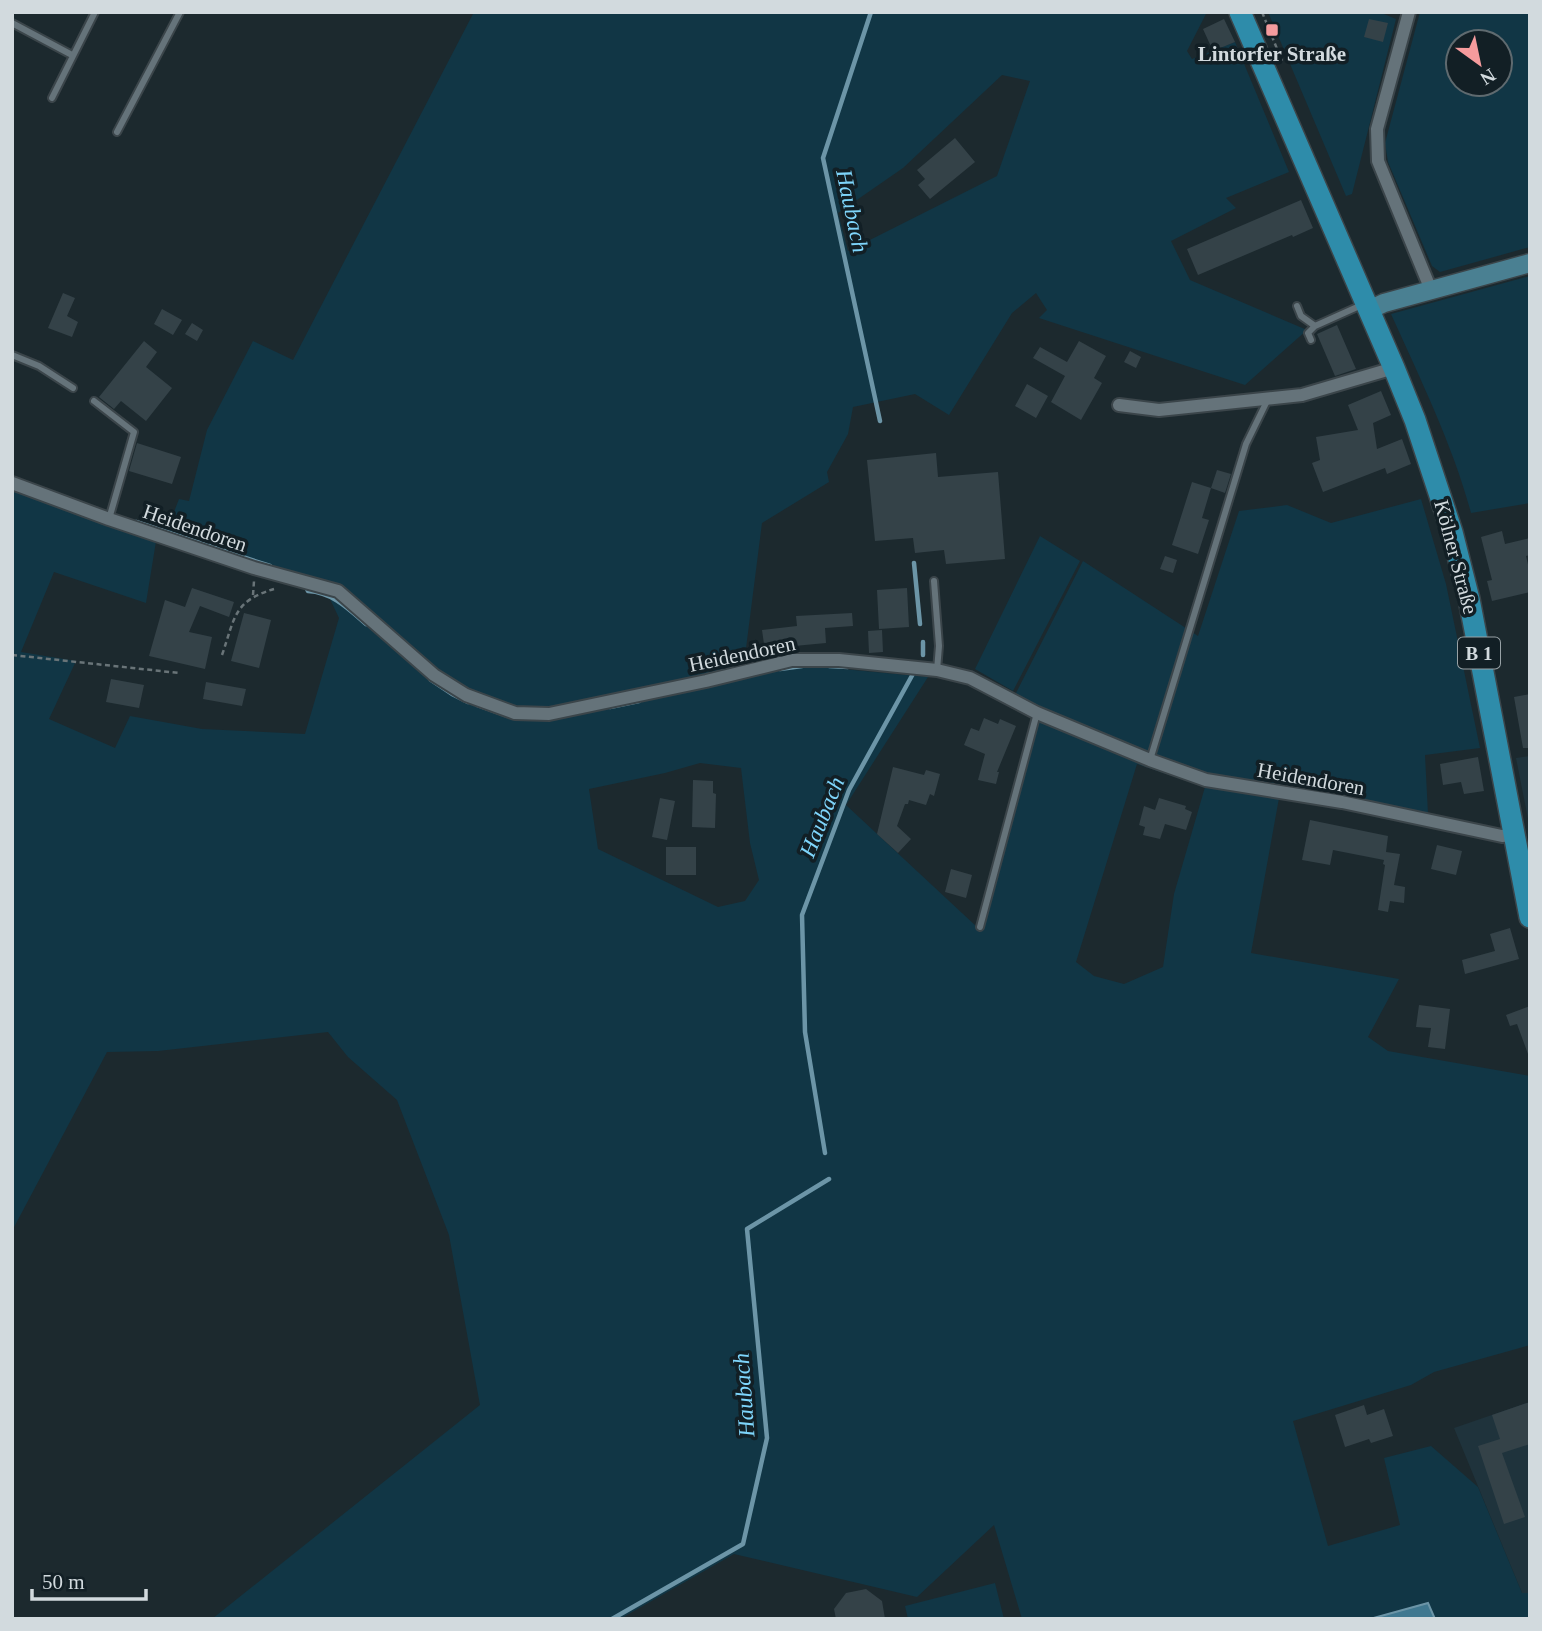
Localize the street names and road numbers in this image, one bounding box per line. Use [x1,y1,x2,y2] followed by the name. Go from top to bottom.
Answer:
[1429,497,1483,617] street label: Kölner Straße
[140,499,251,557] street label: Heidendoren
[686,631,798,677] street label: Heidendoren
[1458,638,1500,668] road number: B 1
[1256,758,1367,800] street label: Heidendoren

